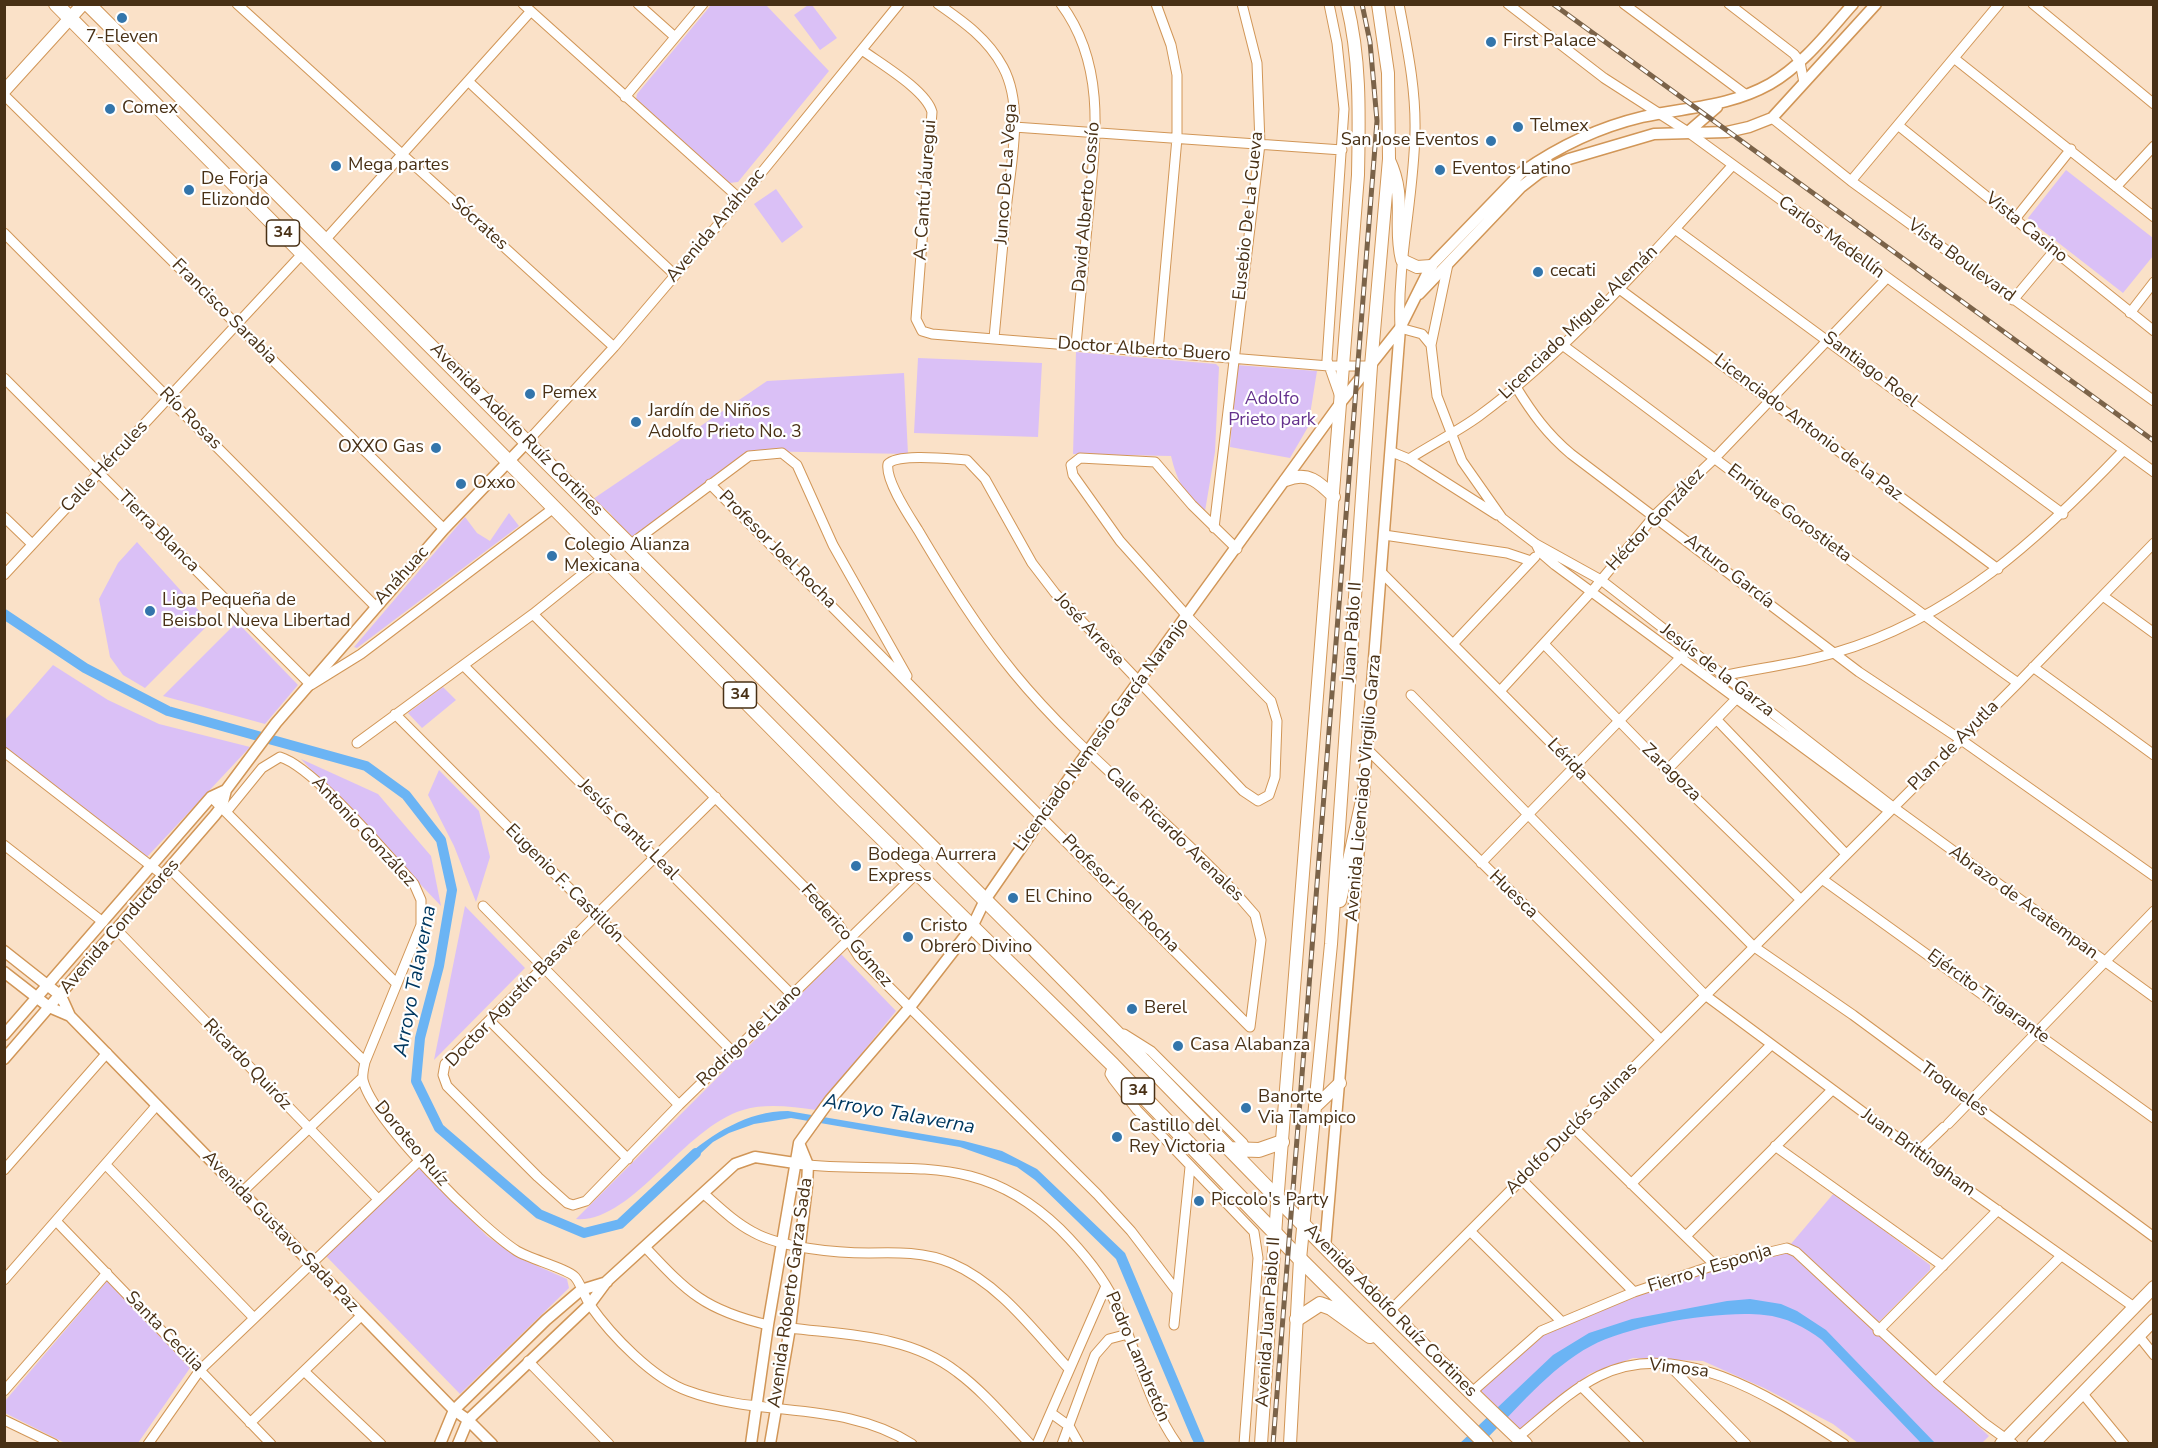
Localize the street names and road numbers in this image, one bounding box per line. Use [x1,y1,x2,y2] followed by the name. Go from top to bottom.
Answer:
[991,103,1023,245] street label: Junco De La Vega
[910,119,942,261] street label: A. Cantú Jáuregui
[1069,121,1105,293] street label: David Alberto Cossío
[1229,130,1269,302] street label: Eusebio De La Cueva
[662,165,770,287] street label: Avenida Anáhuac
[1980,188,2072,268] street label: Vista Casino
[1774,192,1888,284] street label: Carlos Medellín
[446,193,512,255] street label: Sócrates
[1903,215,2019,307] street label: Vista Boulevard
[266,220,300,246] road number: 34
[1495,242,1663,404] street label: Licenciado Miguel Alemán
[167,255,281,369] street label: Francisco Sarabia
[1818,327,1922,413] street label: Santiago Roel
[1057,333,1231,367] street label: Doctor Alberto Buero
[425,339,607,521] street label: Avenida Adolfo Ruíz Cortines
[1709,350,1907,506] street label: Licenciado Antonio de la Paz
[154,383,226,455] street label: Río Rosas
[57,417,153,517] street label: Calle Hércules
[1723,460,1855,568] street label: Enrique Gorostieta
[1603,464,1709,576] street label: Héctor González
[113,487,203,577] street label: Tierra Blanca
[714,487,840,613] street label: Profesor Joel Rocha
[1680,530,1778,614] street label: Arturo García
[370,542,434,610] street label: Anáhuac
[1339,581,1367,683] street label: Juan Pablo II
[1050,589,1128,671] street label: José Arrese
[1010,614,1194,856] street label: Licenciado Nemesio García Naranjo
[1656,620,1778,722] street label: Jesús de la Garza
[1342,653,1386,923] street label: Avenida Licenciado Virgilio Garza
[724,682,756,708] road number: 34
[1904,696,2004,796] street label: Plan de Ayutla
[1542,735,1592,785] street label: Lérida
[1637,740,1705,806] street label: Zaragoza
[1100,763,1248,907] street label: Calle Ricardo Arenales
[306,772,420,892] street label: Antonio González
[573,775,683,885] street label: Jesús Cantú Leal
[500,820,628,948] street label: Eugenio F. Castillón
[1057,831,1183,957] street label: Profesor Joel Rocha
[1944,842,2102,964] street label: Abrazo de Acatempan
[55,855,185,999] street label: Avenida Conductores
[1484,866,1542,924] street label: Huesca
[796,880,896,992] street label: Federico Gómez
[442,924,586,1072] street label: Doctor Agustín Basave
[1923,945,2053,1049] street label: Ejército Trigarante
[693,980,807,1092] street label: Rodrigo de Llano
[198,1015,296,1115] street label: Ricardo Quiróz
[1501,1058,1643,1200] street label: Adolfo Duclós Salinas
[1916,1058,1992,1122] street label: Troqueles
[1122,1078,1154,1104] road number: 34
[369,1097,453,1191] street label: Doroteo Ruíz
[1857,1104,1979,1202] street label: Juan Brittingham
[197,1147,363,1317] street label: Avenida Gustavo Sada Paz
[764,1177,818,1409] street label: Avenida Roberto Garza Sada
[1299,1220,1481,1402] street label: Avenida Adolfo Ruíz Cortines
[1252,1236,1286,1408] street label: Avenida Juan Pablo II
[1645,1240,1775,1298] street label: Fierro y Esponja
[120,1287,208,1377] street label: Santa Cecilia
[1100,1289,1174,1425] street label: Pedro Lambretón
[1648,1355,1710,1383] street label: Vimosa

